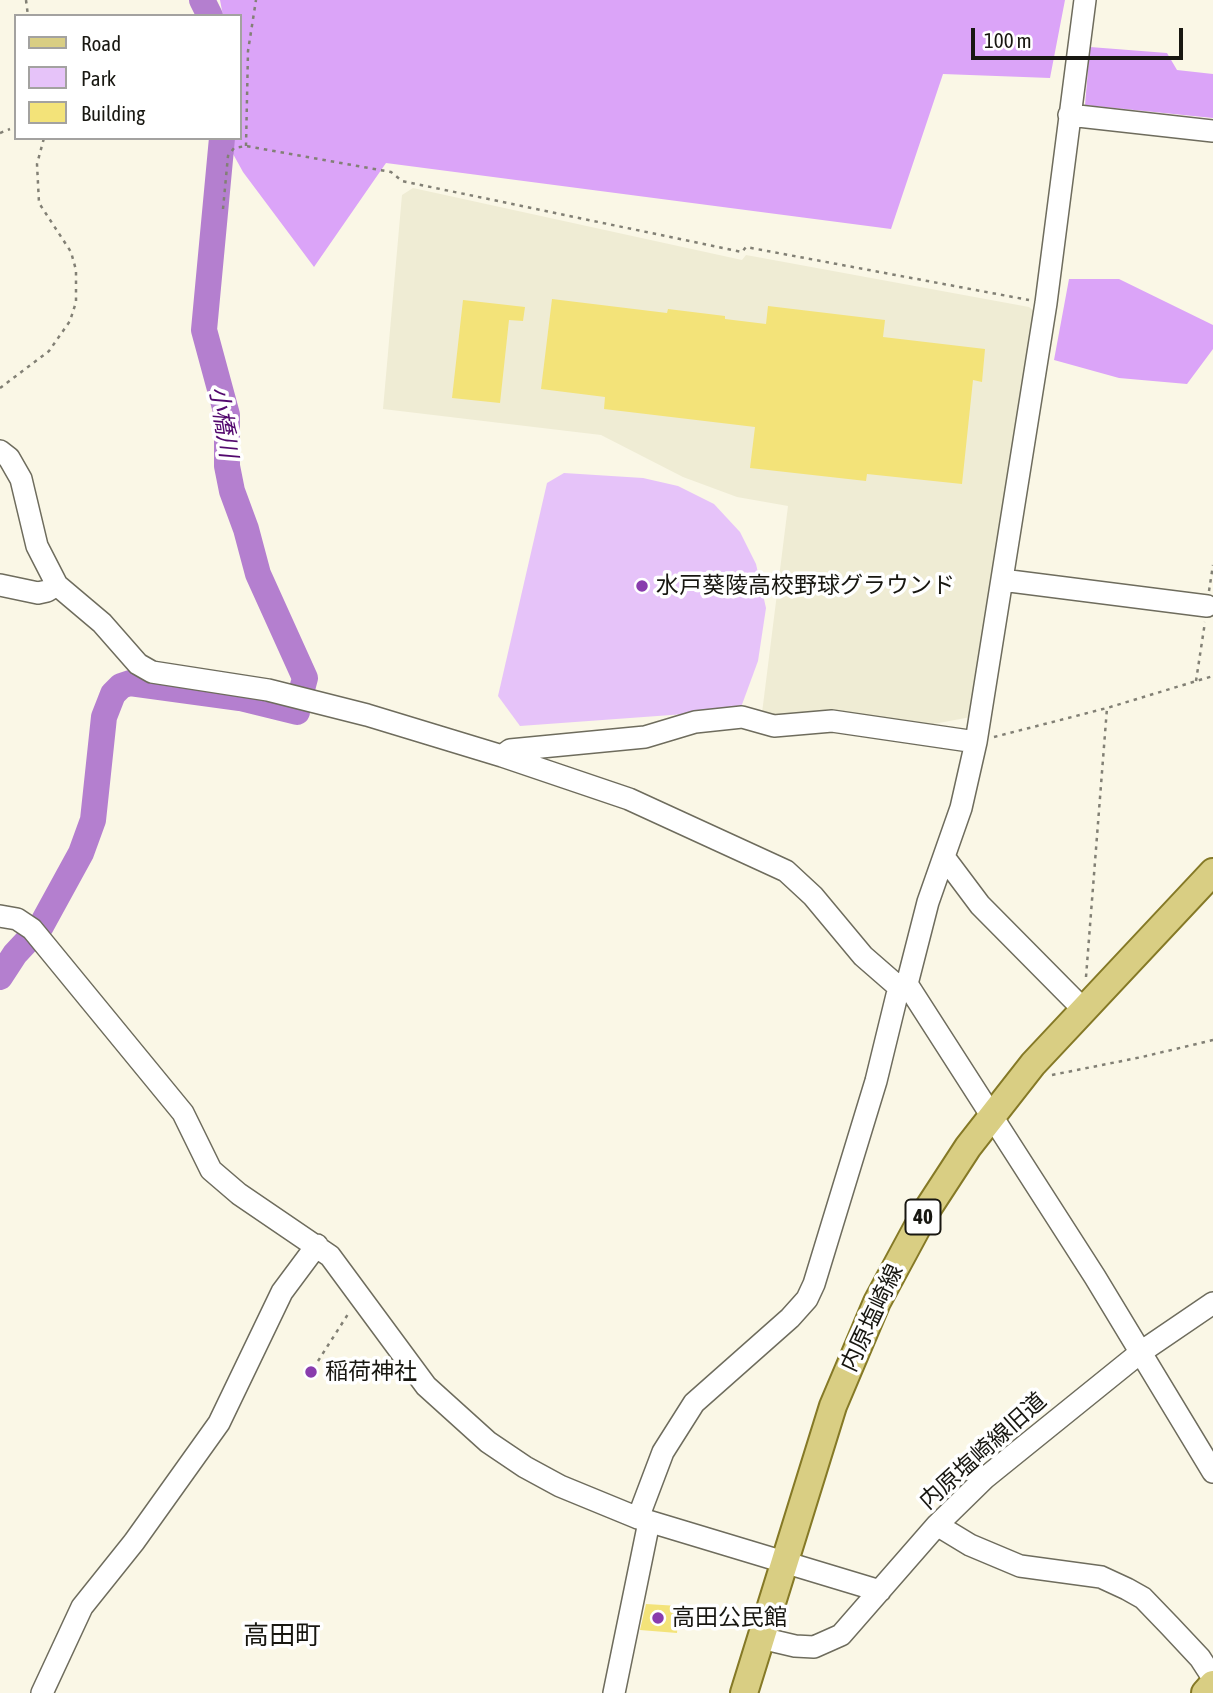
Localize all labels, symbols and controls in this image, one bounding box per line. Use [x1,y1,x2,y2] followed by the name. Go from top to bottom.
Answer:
[14,14,242,140] legend
[975,14,1187,58] scale bar
[984,28,1032,52] text: 100 m
[81,31,121,55] text: Road
[81,66,116,90] text: Park
[81,101,145,125] text: Building
[203,384,243,460] water label: 小橋川
[656,572,955,600] place label: 水戸葵陵高校野球グラウンド
[634,578,650,594] marker: 水戸葵陵高校野球グラウンド
[906,1200,940,1234] road number: 40
[835,1260,909,1376] street label: 内原塩崎線
[325,1358,417,1386] place label: 稲荷神社
[303,1364,319,1380] marker: 稲荷神社
[914,1387,1052,1515] street label: 内原塩崎線旧道
[672,1604,787,1632] place label: 高田公民館
[650,1610,666,1626] marker: 高田公民館
[243,1620,321,1652] district label: 高田町

